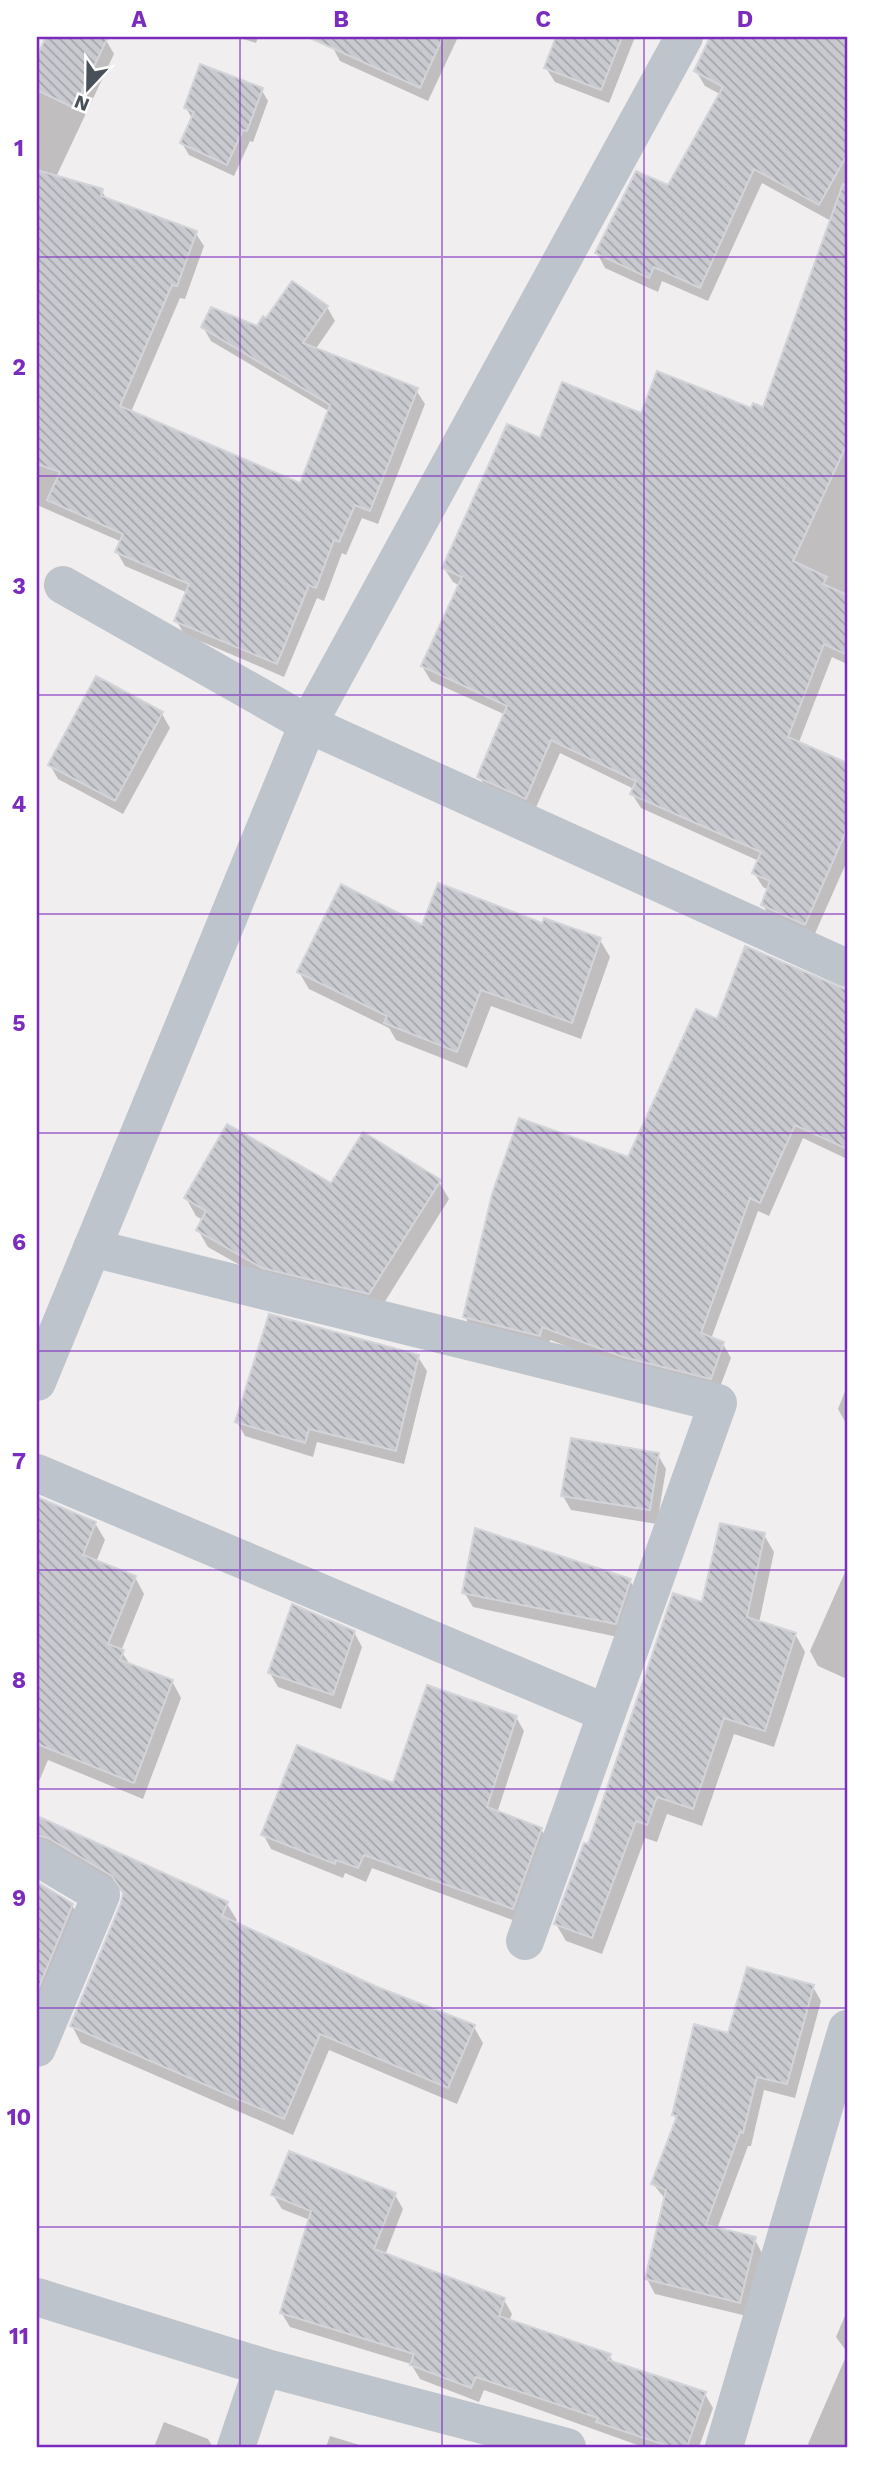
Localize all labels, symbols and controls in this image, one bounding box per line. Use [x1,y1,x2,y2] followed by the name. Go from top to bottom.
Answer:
[131,6,147,33] text: A
[333,6,349,33] text: B
[535,6,551,33] text: C
[737,6,753,33] text: D
[52,52,122,122] north arrow
[71,90,93,117] text: N
[14,135,24,162] text: 1
[12,354,26,381] text: 2
[12,573,26,600] text: 3
[12,791,27,818] text: 4
[12,1010,26,1037] text: 5
[12,1229,26,1256] text: 6
[12,1448,26,1475] text: 7
[12,1667,26,1694] text: 8
[12,1885,26,1912] text: 9
[7,2104,31,2131] text: 10
[9,2323,29,2350] text: 11

